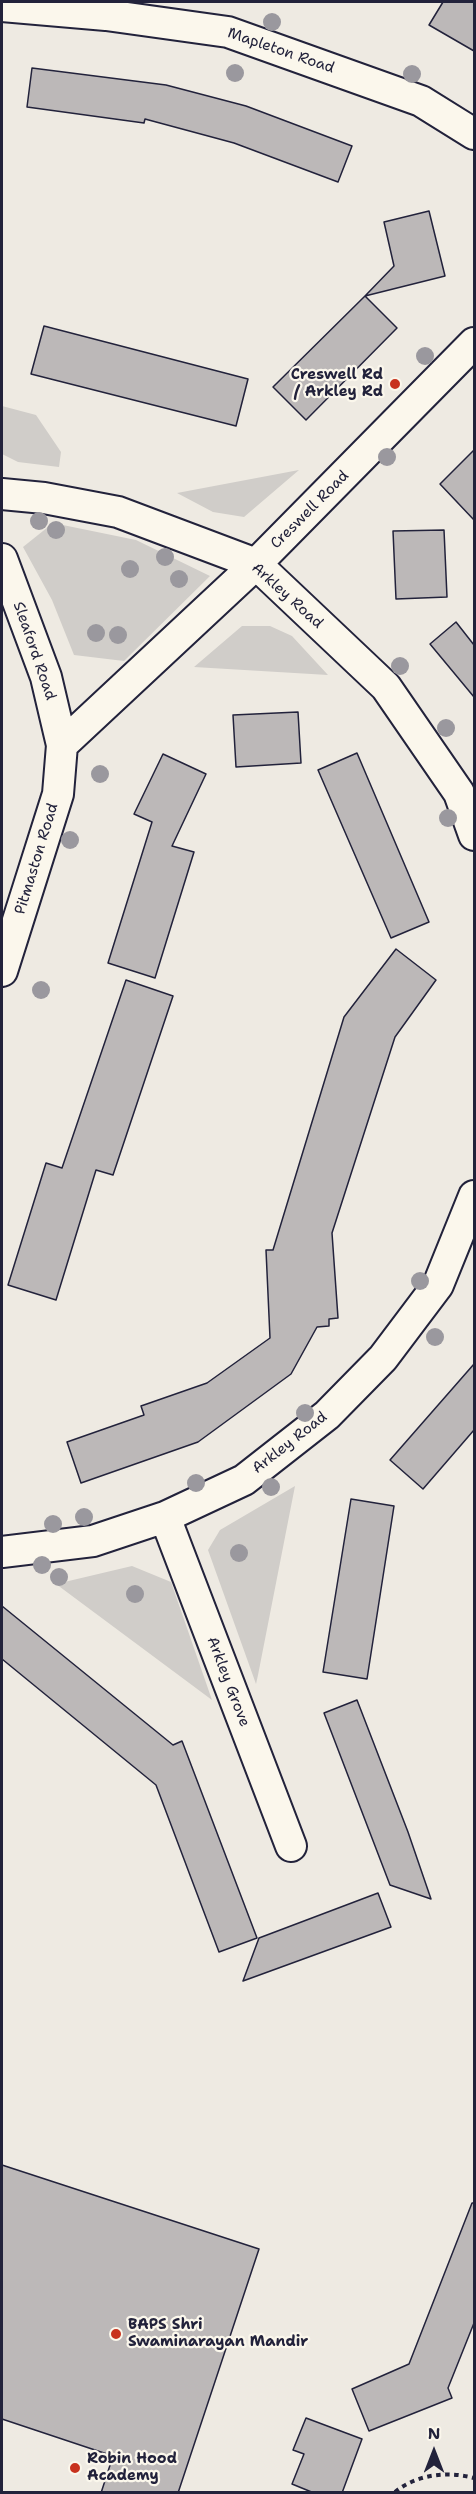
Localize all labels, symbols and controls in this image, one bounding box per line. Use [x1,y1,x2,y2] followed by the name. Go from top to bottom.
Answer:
[225,24,337,78] street label: Mapleton Road
[291,366,383,401] place label: Creswell Rd / Arkley Rd
[388,377,402,391] marker: Creswell Rd / Arkley Rd
[267,467,353,553] street label: Creswell Road
[248,559,326,633] street label: Arkley Road
[9,599,59,703] street label: Sleaford Road
[12,801,62,917] street label: Pitmaston Road
[249,1408,331,1478] street label: Arkley Road
[203,1634,253,1730] street label: Arkley Grove
[128,2316,308,2351] place label: BAPS Shri Swaminarayan Mandir
[109,2327,123,2341] marker: BAPS Shri Swaminarayan Mandir
[404,2422,464,2482] north arrow
[428,2423,440,2444] text: N
[87,2450,177,2485] place label: Robin Hood Academy
[68,2461,82,2475] marker: Robin Hood Academy

